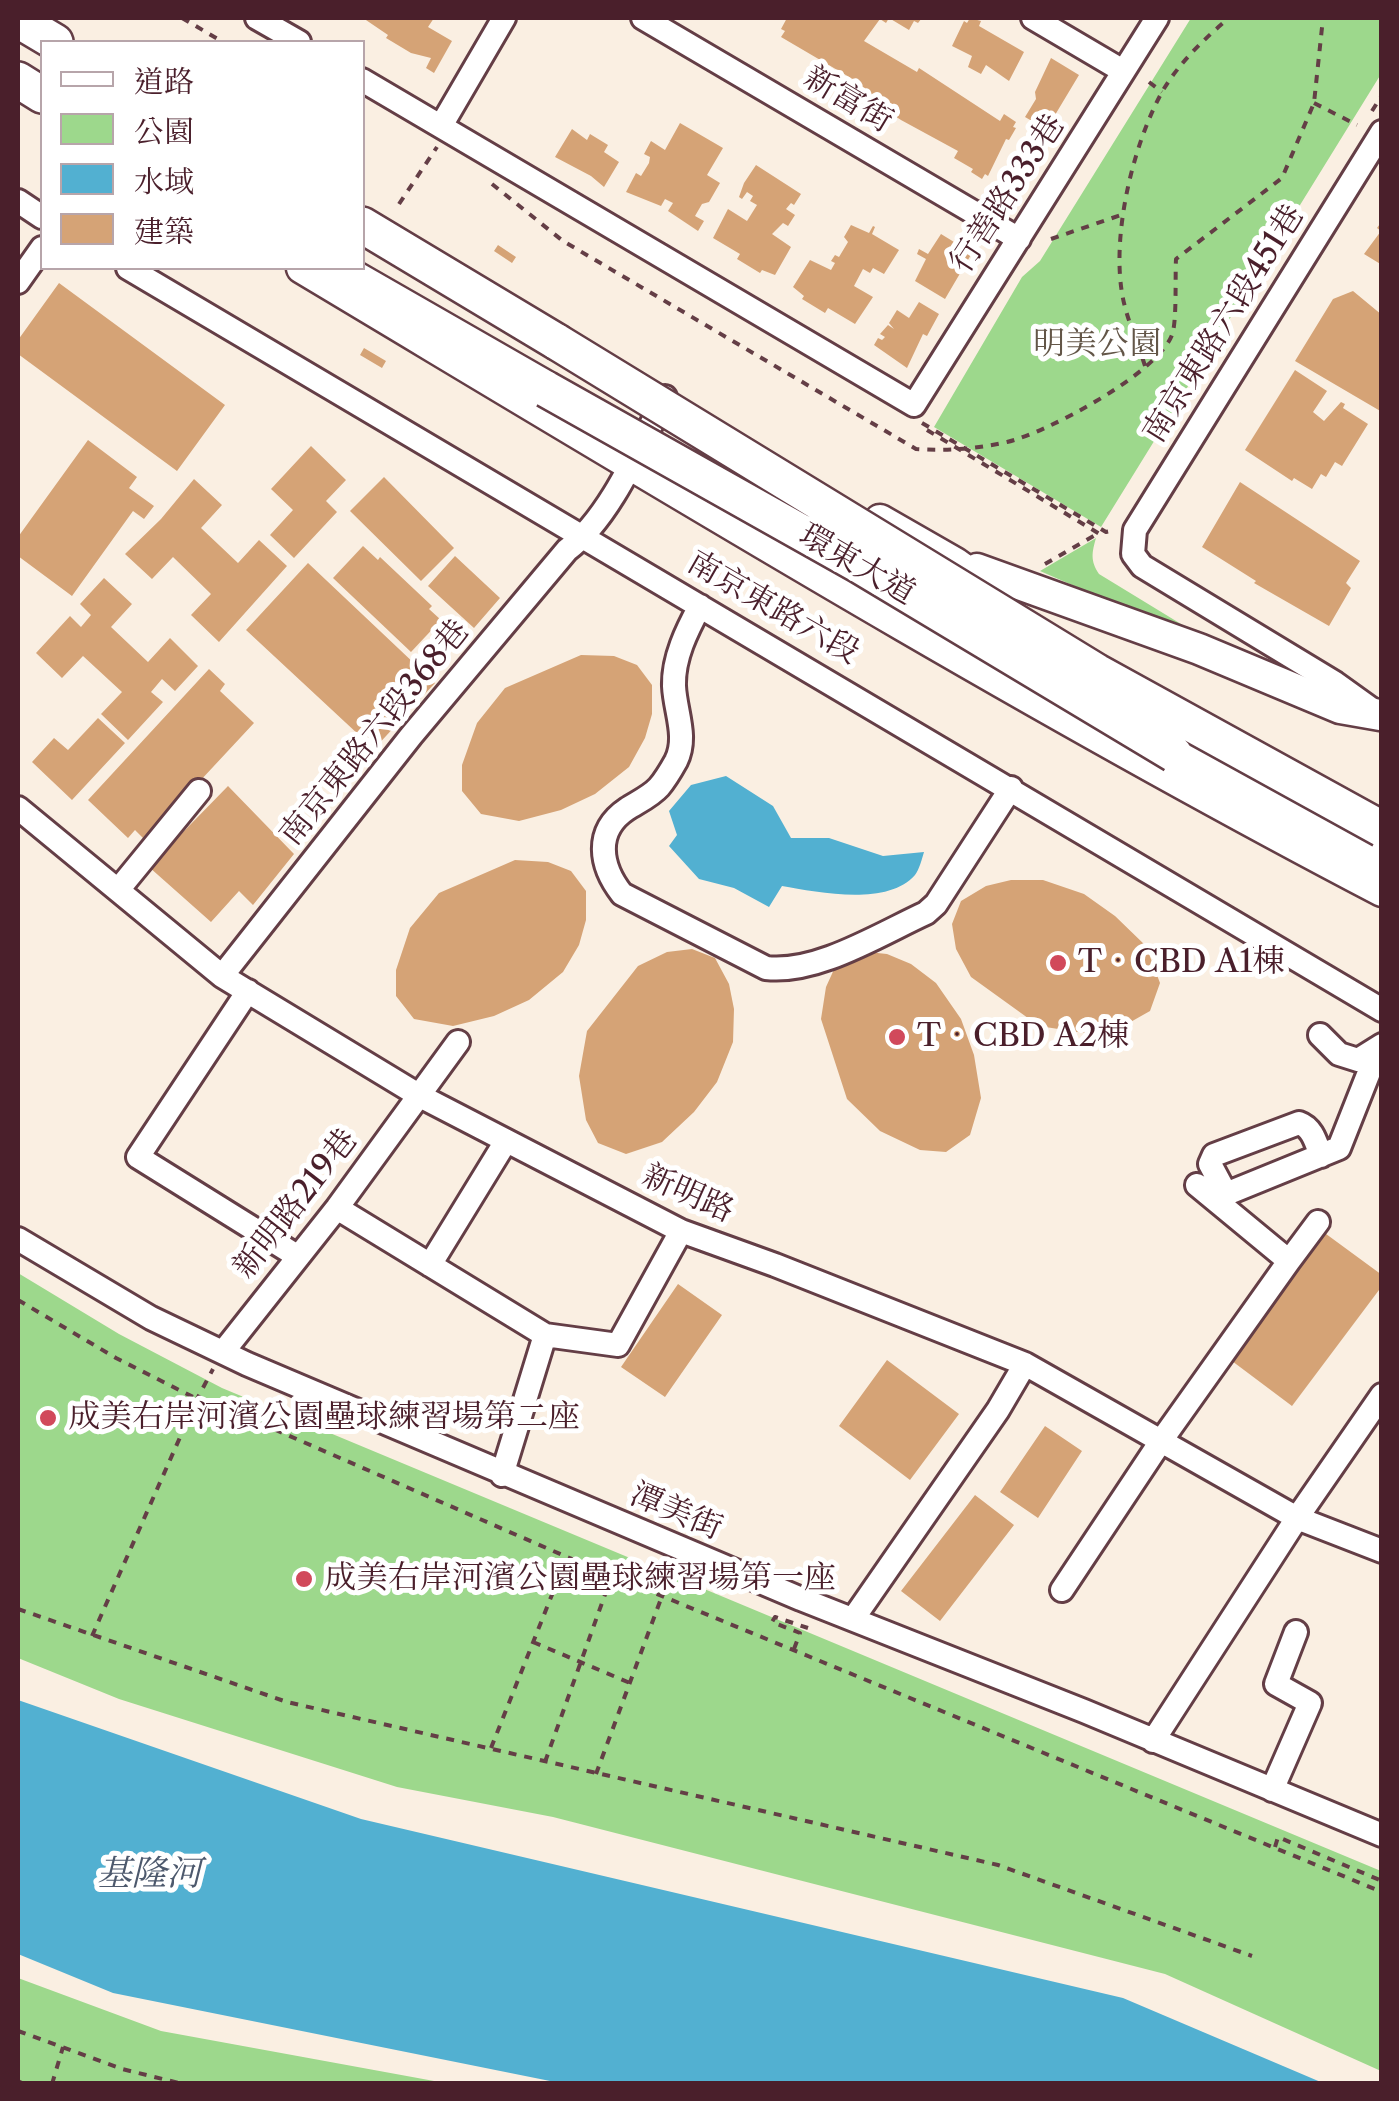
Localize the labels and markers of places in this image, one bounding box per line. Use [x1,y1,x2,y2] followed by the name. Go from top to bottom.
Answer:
[1078,944,1285,982] place label: T．CBD A1棟
[1047,952,1069,974] marker: T．CBD A1棟
[917,1018,1129,1056] place label: T．CBD A2棟
[886,1026,908,1048] marker: T．CBD A2棟
[68,1399,580,1437] place label: 成美右岸河濱公園壘球練習場第二座
[37,1407,59,1429] marker: 成美右岸河濱公園壘球練習場第二座
[324,1560,836,1598] place label: 成美右岸河濱公園壘球練習場第一座
[293,1568,315,1590] marker: 成美右岸河濱公園壘球練習場第一座

